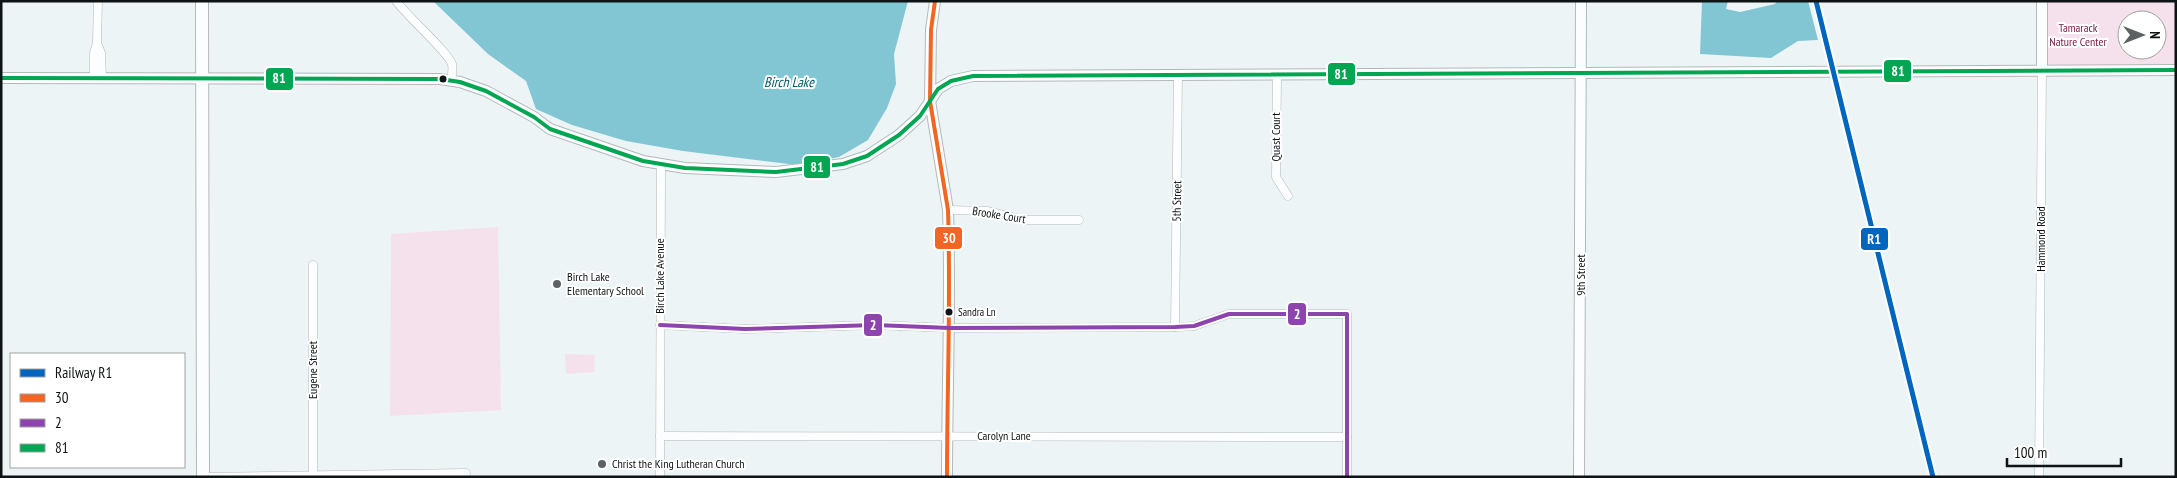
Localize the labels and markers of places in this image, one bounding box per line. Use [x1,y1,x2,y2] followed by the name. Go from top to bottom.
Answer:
[438,74,448,84] unlabelled marker
[567,269,644,298] place label: Birch Lake Elementary School
[551,278,563,290] marker: Birch Lake Elementary School
[958,305,996,319] place label: Sandra Ln
[944,307,954,317] marker: Sandra Ln
[612,456,744,471] place label: Christ the King Lutheran Church
[596,458,608,470] marker: Christ the King Lutheran Church

